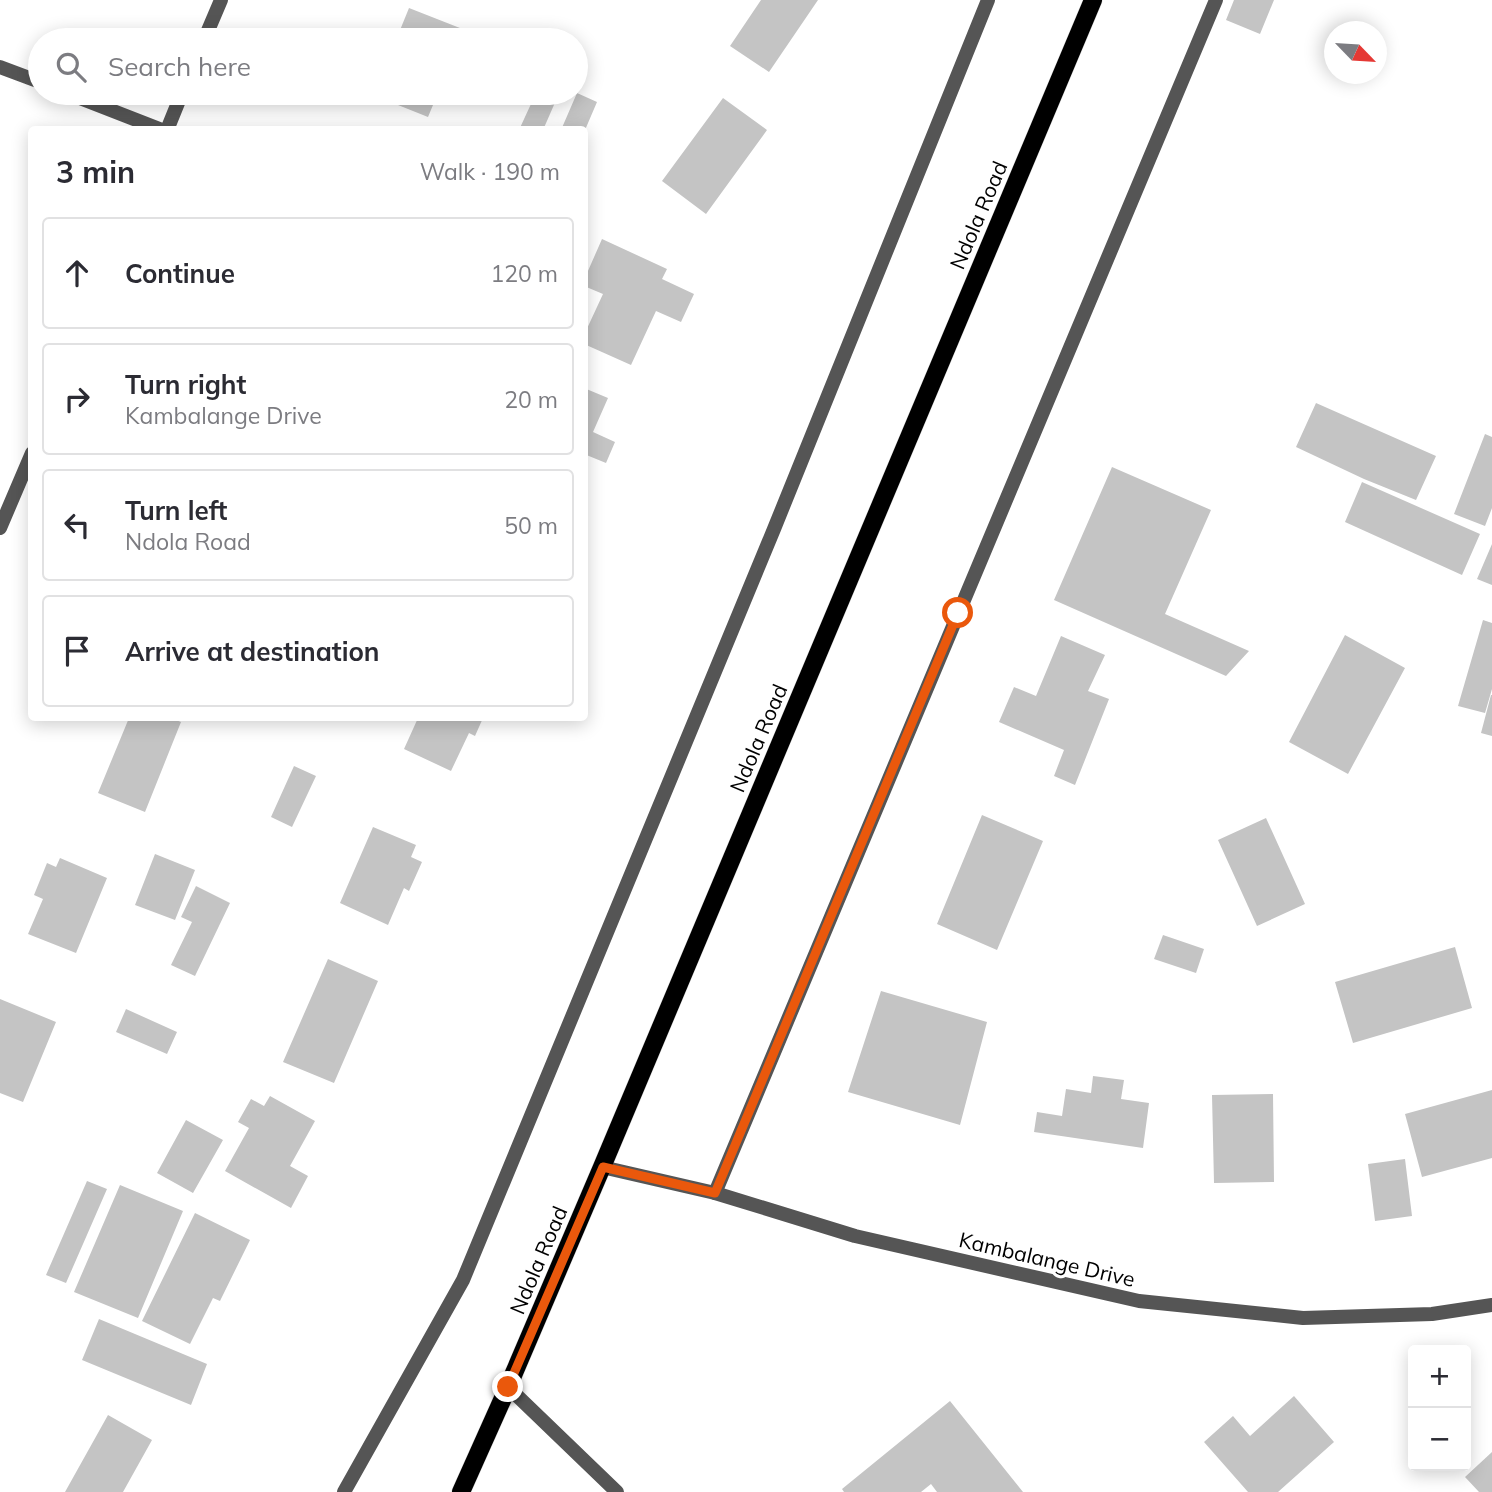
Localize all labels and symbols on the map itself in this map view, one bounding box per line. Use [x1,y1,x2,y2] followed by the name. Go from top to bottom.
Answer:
[1324,21,1387,84] north arrow
[944,157,1012,273] street label: Ndola Road
[942,597,973,628] route start
[724,680,792,796] street label: Ndola Road
[504,1202,572,1318] street label: Ndola Road
[956,1226,1138,1292] street label: Kambalange Drive
[492,1371,523,1402] route end

